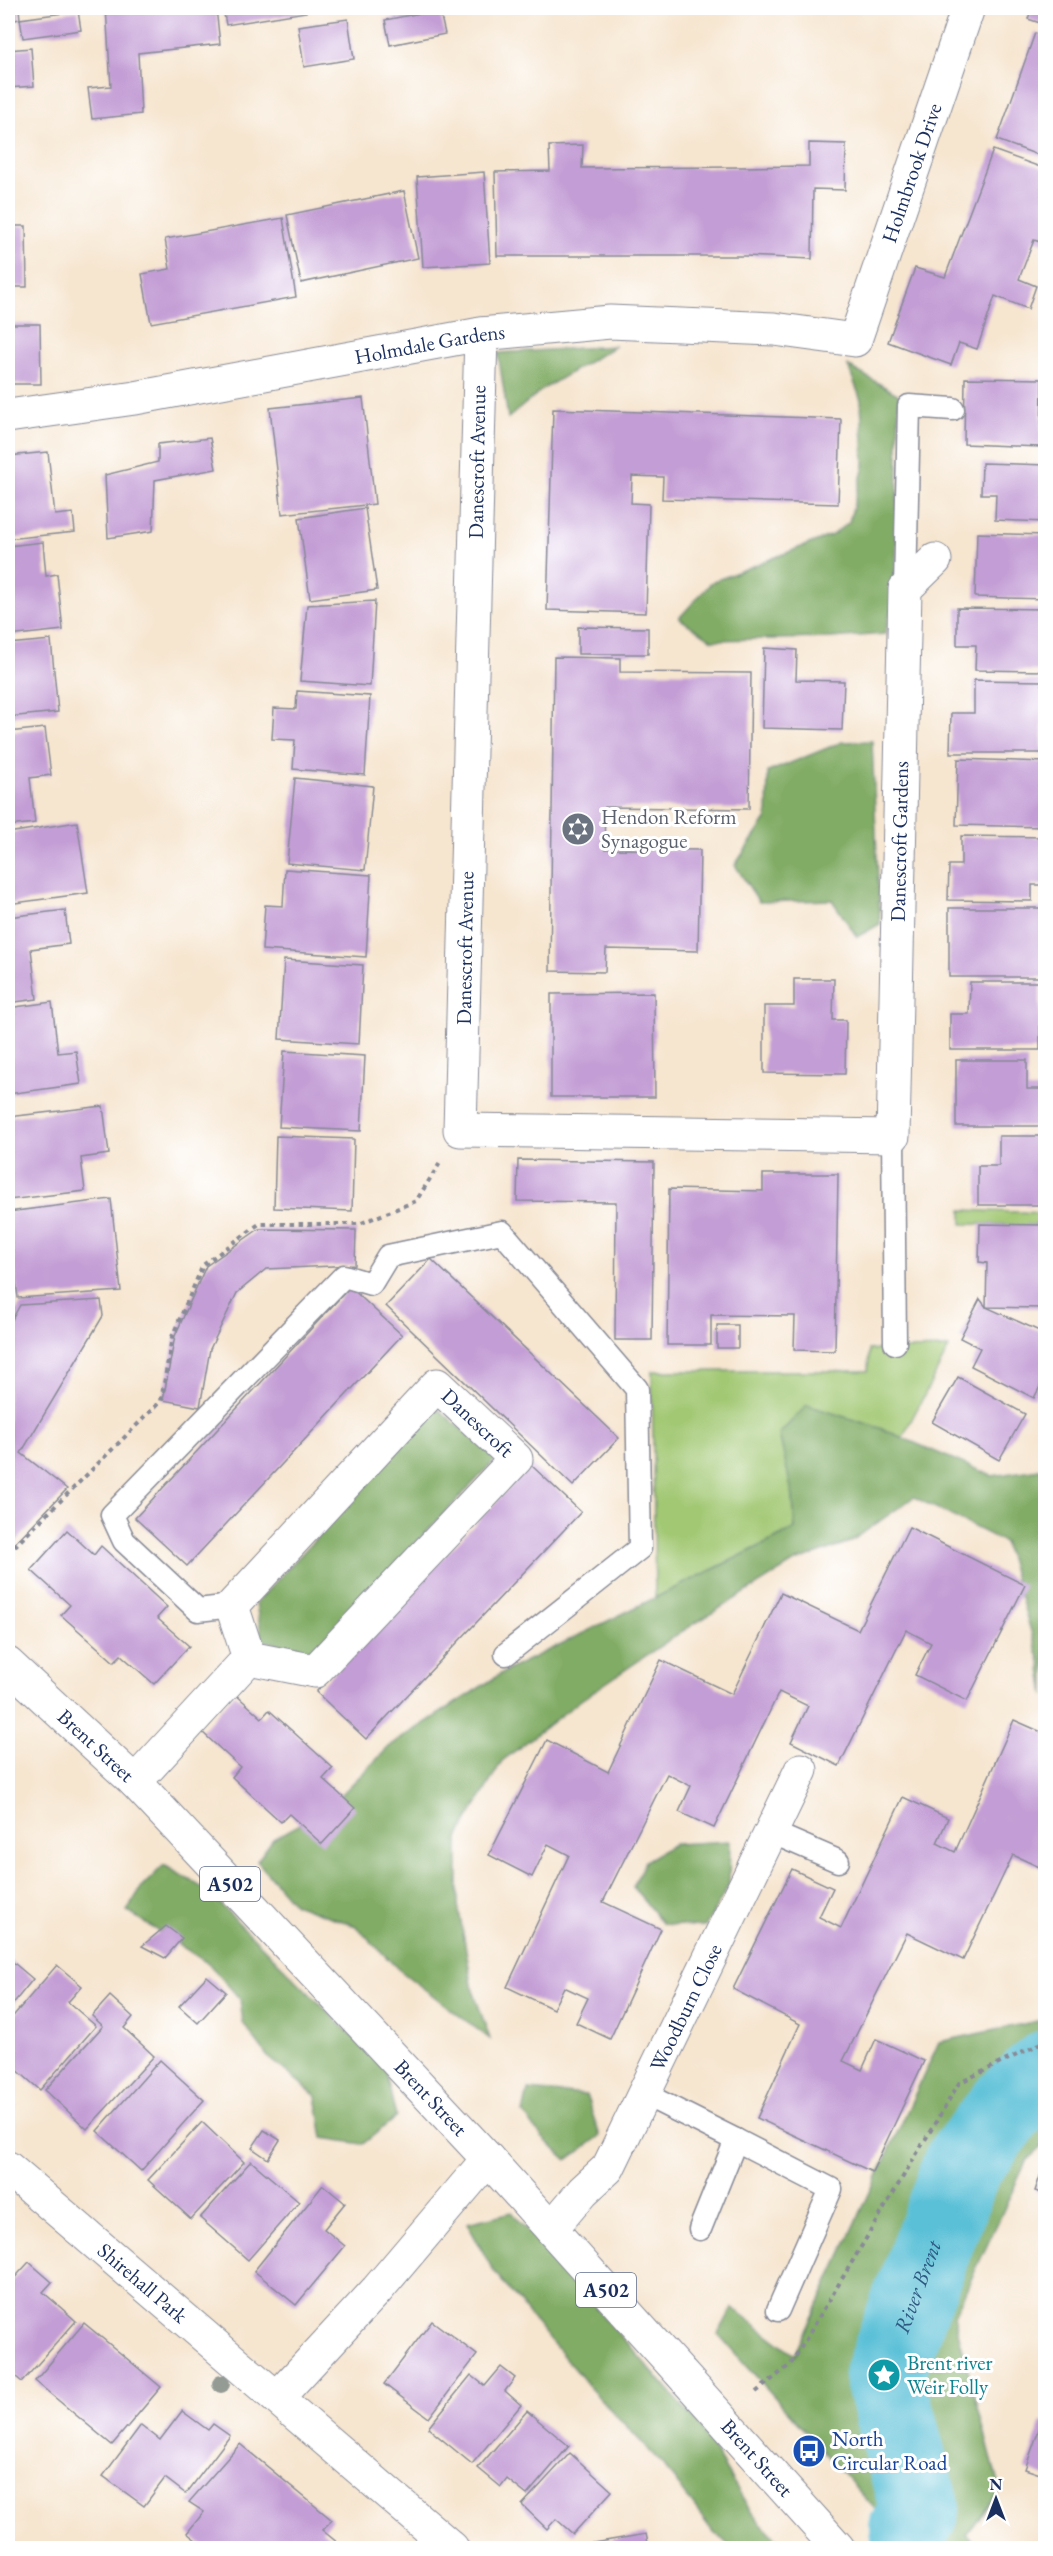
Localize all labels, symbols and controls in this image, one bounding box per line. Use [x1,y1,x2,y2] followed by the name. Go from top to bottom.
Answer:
[875,99,948,246] street label: Holmbrook Drive
[352,318,506,370] street label: Holmdale Gardens
[462,385,491,539] street label: Danescroft Avenue
[884,760,914,922] street label: Danescroft Gardens
[601,803,737,854] place label: Hendon Reform Synagogue
[560,811,596,847] synagogue icon: Hendon Reform Synagogue
[450,871,479,1025] street label: Danescroft Avenue
[436,1382,520,1463] street label: Danescroft
[52,1703,141,1788] street label: Brent Street
[200,1867,260,1901] road number: A502
[643,1939,728,2075] street label: Woodburn Close
[389,2053,474,2142] street label: Brent Street
[887,2235,949,2338] water label: River Brent
[92,2237,194,2330] street label: Shirehall Park
[576,2273,636,2307] road number: A502
[907,2349,992,2400] place label: Brent river Weir Folly
[866,2357,902,2393] place icon: Brent river Weir Folly
[715,2413,800,2503] street label: Brent Street
[832,2425,948,2476] place label: North Circular Road
[791,2433,827,2469] bus stop icon: North Circular Road
[966,2469,1026,2529] north arrow
[990,2474,1003,2495] text: N

